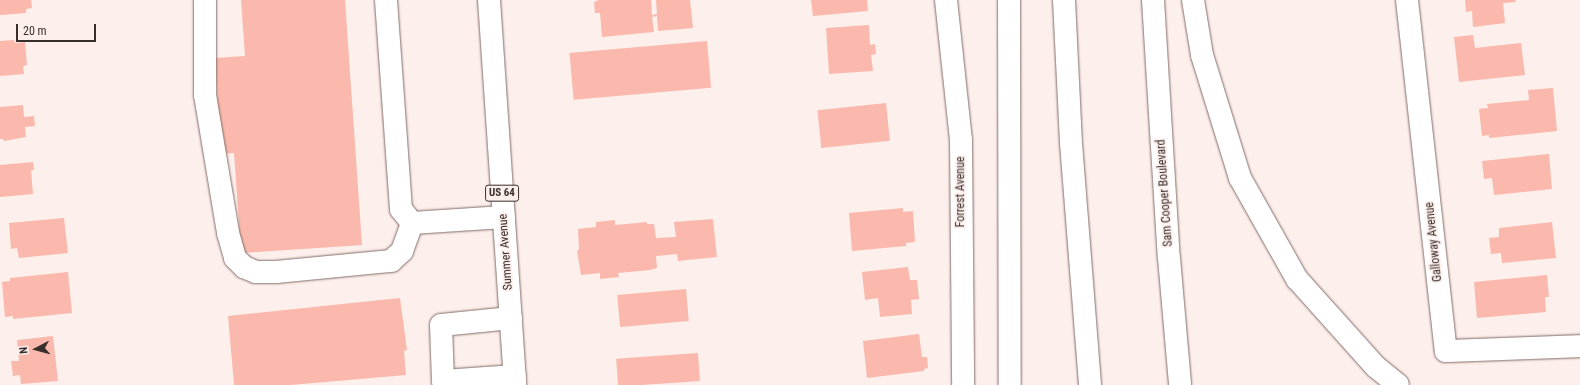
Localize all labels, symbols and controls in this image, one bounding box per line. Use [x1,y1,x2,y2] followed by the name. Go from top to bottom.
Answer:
[18,16,98,42] scale bar
[23,24,47,38] text: 20 m
[1154,139,1176,247] street label: Sam Cooper Boulevard
[954,157,968,227] street label: Forrest Avenue
[485,184,519,202] road number: US 64
[1423,201,1445,283] street label: Galloway Avenue
[496,213,516,291] street label: Summer Avenue
[16,329,56,369] north arrow
[17,346,30,354] text: N

